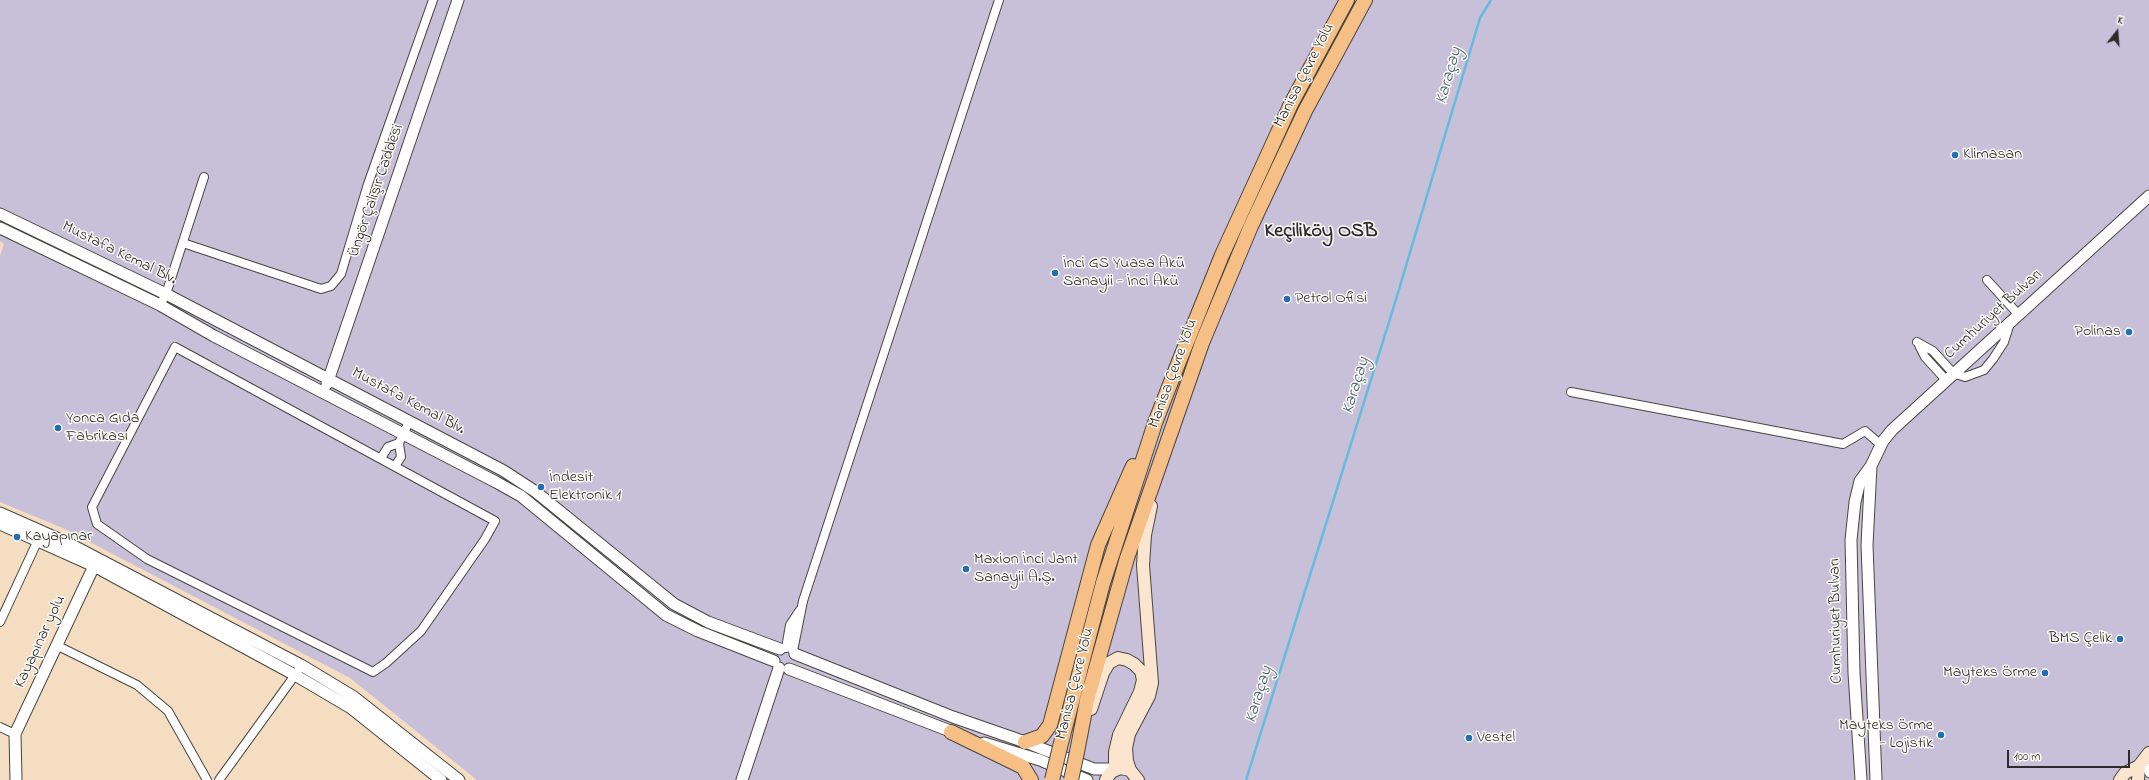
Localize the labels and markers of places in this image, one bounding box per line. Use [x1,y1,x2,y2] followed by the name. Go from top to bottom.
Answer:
[1963,145,2022,165] place label: Klimasan
[1950,150,1960,160] marker: Klimasan
[1063,254,1185,292] place label: İnci GS Yuasa Akü Sanayii - İnci Akü
[1050,268,1060,278] marker: İnci GS Yuasa Akü Sanayii - İnci Akü
[1295,289,1367,309] place label: Petrol Ofisi
[1282,294,1292,304] marker: Petrol Ofisi
[2075,322,2121,342] place label: Polinas
[2124,327,2134,337] marker: Polinas
[66,409,139,447] place label: Yonca Gıda Fabrikası
[53,423,63,433] marker: Yonca Gıda Fabrikası
[549,468,621,506] place label: İndesit Elektronik 1
[536,482,546,492] marker: İndesit Elektronik 1
[25,527,92,547] place label: Kayapınar
[12,532,22,542] marker: Kayapınar
[974,550,1078,588] place label: Maxion İnci Jant Sanayii A.Ş.
[961,564,971,574] marker: Maxion İnci Jant Sanayii A.Ş.
[2049,629,2112,649] place label: BMS Çelik
[2115,634,2125,644] marker: BMS Çelik
[1943,663,2037,683] place label: Mayteks Örme
[2040,668,2050,678] marker: Mayteks Örme
[1839,716,1933,754] place label: Mayteks Örme - Lojistik
[1477,728,1515,748] place label: Vestel
[1936,730,1946,740] marker: Mayteks Örme - Lojistik
[1464,733,1474,743] marker: Vestel

